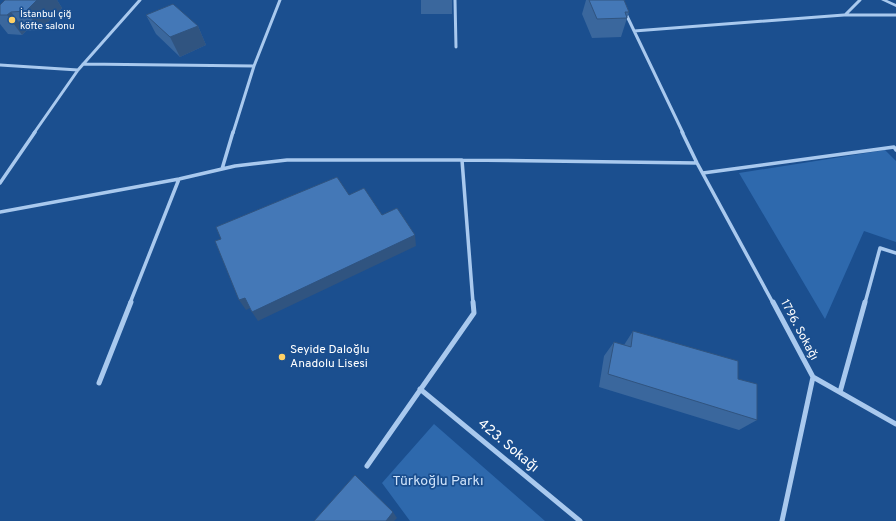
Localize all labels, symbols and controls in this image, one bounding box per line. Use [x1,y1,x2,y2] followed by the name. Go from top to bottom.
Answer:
[20,8,75,33] place label: İstanbul çiğ köfte salonu
[7,15,17,25] marker: İstanbul çiğ köfte salonu
[776,297,822,363] street label: 1796. Sokağı
[290,342,370,372] place label: Seyide Daloğlu Anadolu Lisesi
[277,352,287,362] marker: Seyide Daloğlu Anadolu Lisesi
[474,416,542,476] street label: 423. Sokağı
[392,473,484,490] park label: Türkoğlu Parkı

